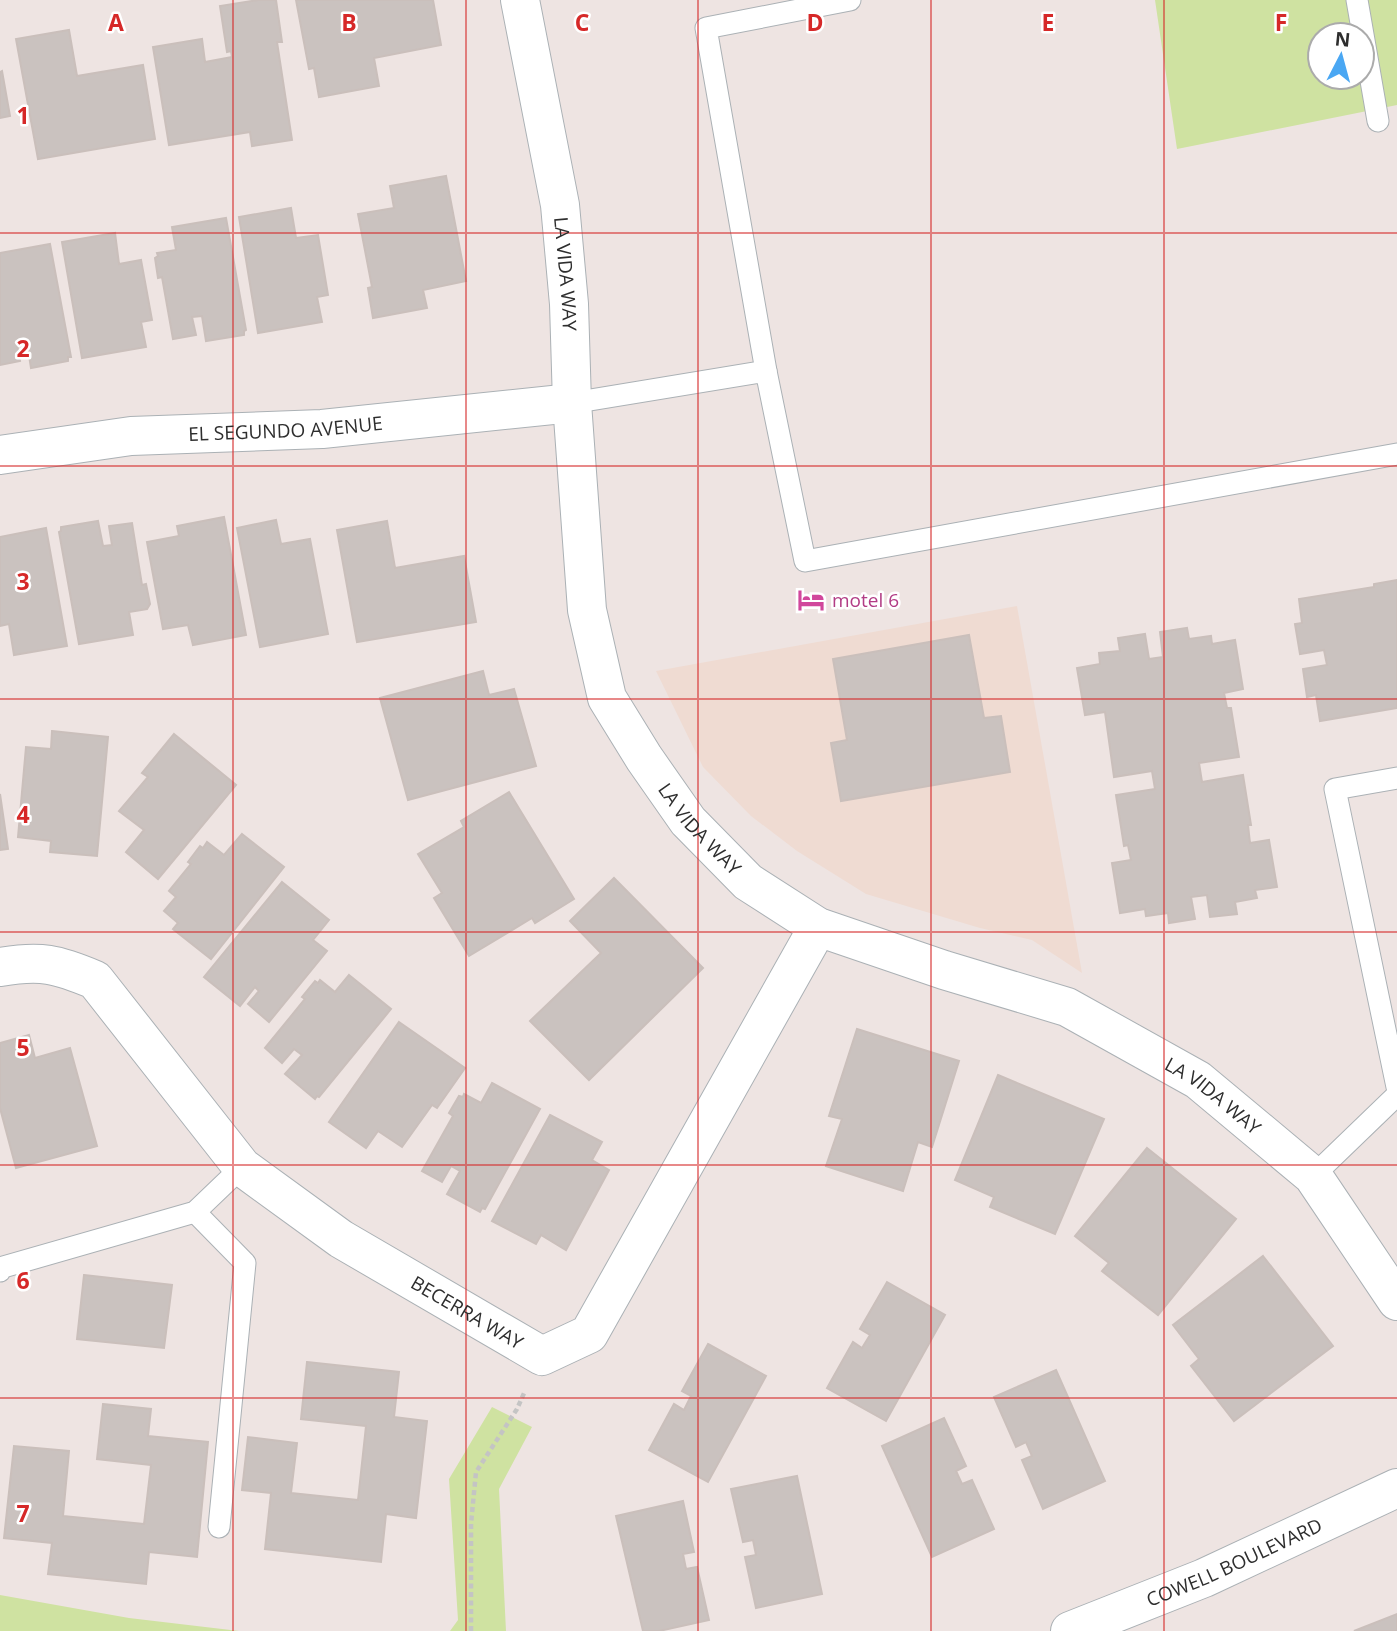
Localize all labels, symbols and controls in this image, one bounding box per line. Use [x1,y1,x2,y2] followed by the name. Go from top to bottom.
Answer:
[108,6,124,38] text: A
[341,6,357,38] text: B
[575,6,589,38] text: C
[806,6,824,38] text: D
[1042,6,1054,38] text: E
[1275,6,1287,38] text: F
[1306,21,1376,91] north arrow
[1334,25,1352,53] text: N
[16,99,30,131] text: 1
[548,216,583,332] street label: LA VIDA WAY
[16,332,30,364] text: 2
[188,410,384,447] street label: EL SEGUNDO AVENUE
[16,565,30,597] text: 3
[796,585,826,615] hotel icon: motel 6
[832,587,899,613] place label: motel 6
[652,778,747,881] street label: LA VIDA WAY
[16,798,30,830] text: 4
[16,1031,30,1063] text: 5
[1160,1051,1267,1140] street label: LA VIDA WAY
[16,1264,30,1296] text: 6
[406,1269,528,1356] street label: BECERRA WAY
[16,1497,30,1529] text: 7
[1142,1512,1326,1613] street label: COWELL BOULEVARD

